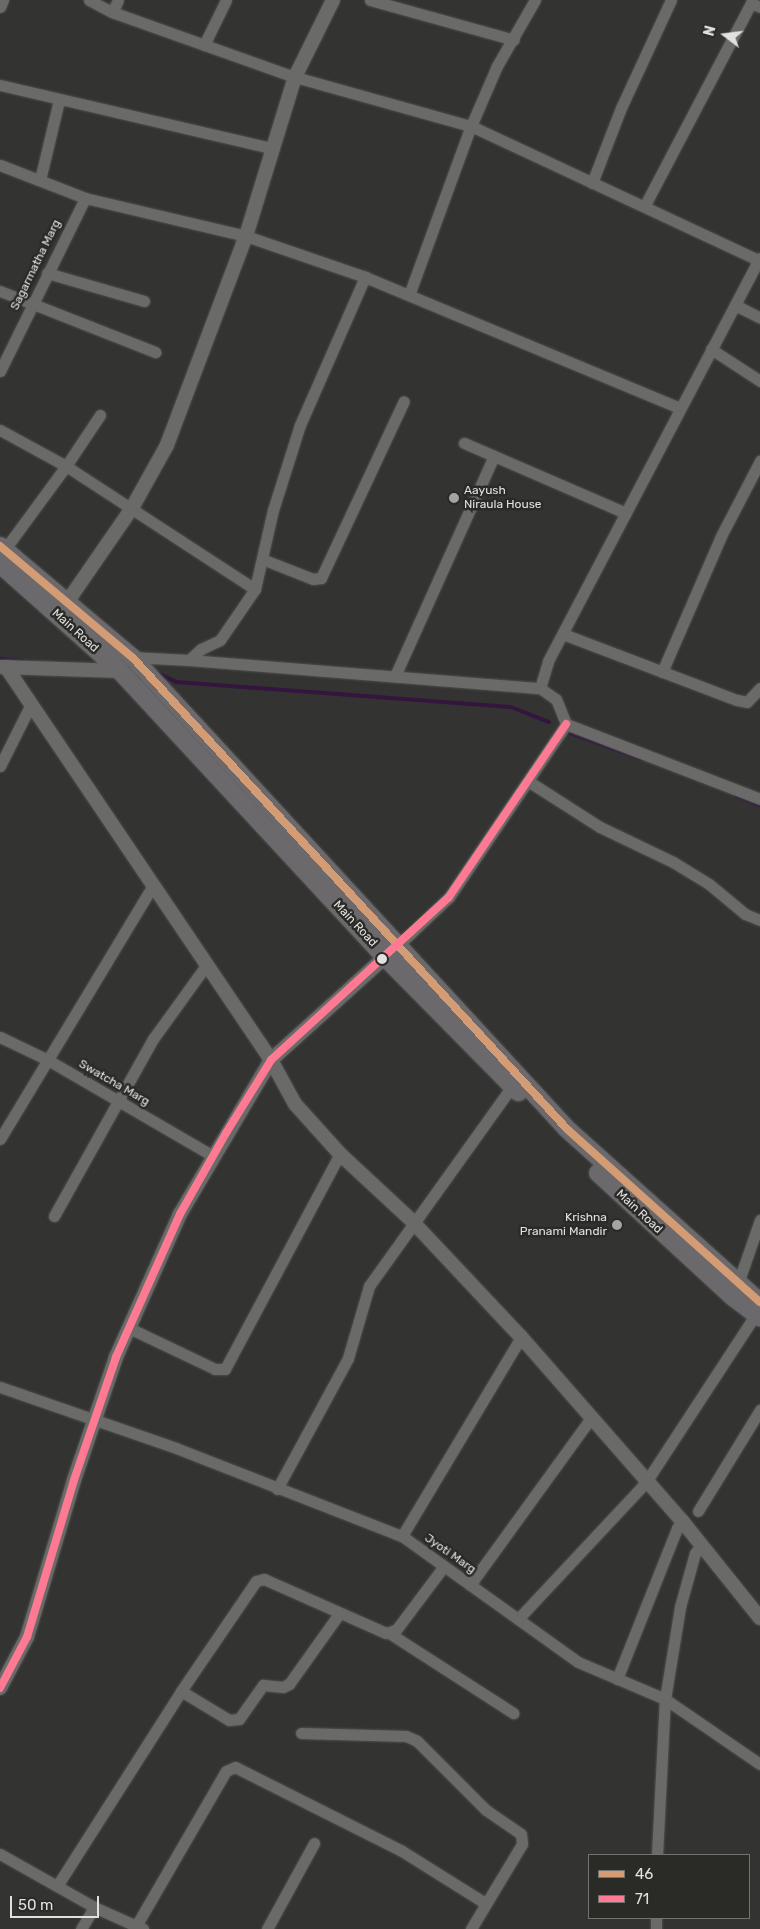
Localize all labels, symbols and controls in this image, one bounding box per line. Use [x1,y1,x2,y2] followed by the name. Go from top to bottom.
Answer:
[700,10,750,60] north arrow
[701,24,720,38] text: N
[8,217,64,313] street label: Sagarmatha Marg
[464,484,542,512] place label: Aayush Niraula House
[448,492,460,504] marker: Aayush Niraula House
[49,606,101,656] street label: Main Road
[330,898,380,950] street label: Main Road
[377,954,387,964] unlabelled marker
[76,1057,152,1109] street label: Swatcha Marg
[613,1187,665,1237] street label: Main Road
[520,1211,607,1239] place label: Krishna Pranami Mandir
[611,1219,623,1231] marker: Krishna Pranami Mandir
[422,1531,478,1577] street label: Jyoti Marg
[588,1854,750,1919] legend
[635,1865,653,1883] text: 46
[12,1886,101,1918] scale bar
[635,1890,649,1908] text: 71
[18,1896,53,1914] text: 50 m

